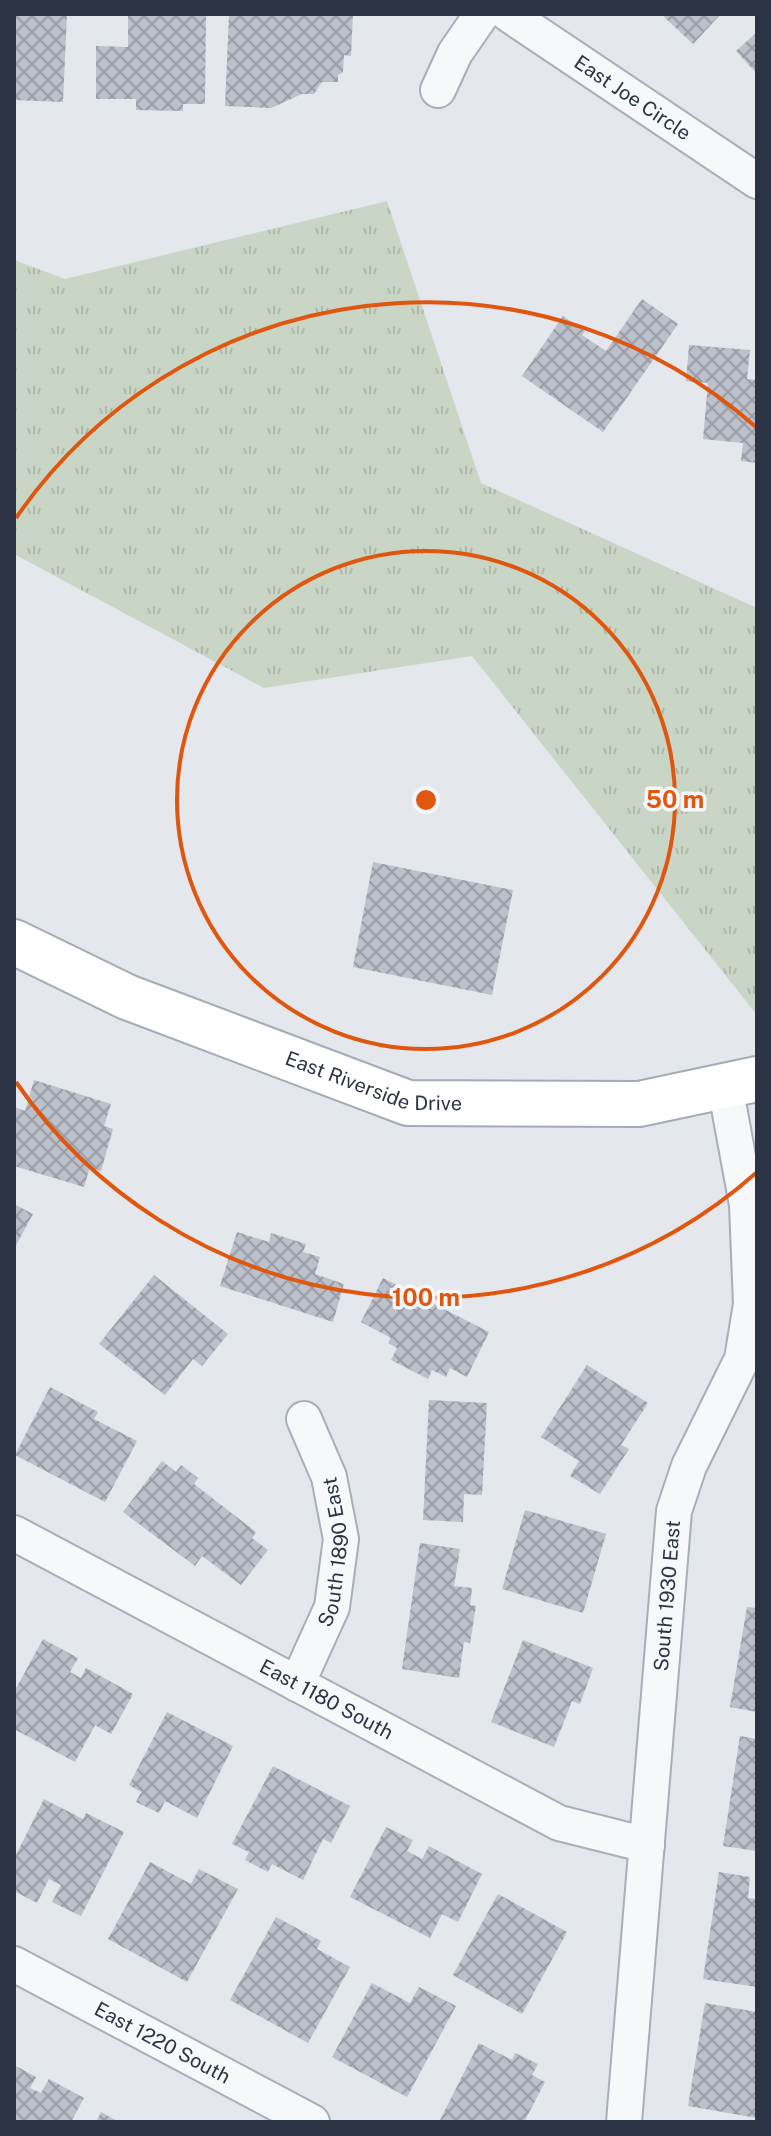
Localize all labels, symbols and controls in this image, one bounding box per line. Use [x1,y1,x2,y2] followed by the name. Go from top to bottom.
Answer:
[570,50,695,145] street label: East Joe Circle
[646,785,704,813] text: 50 m
[412,786,440,814] centre of rings
[282,1046,462,1115] street label: East Riverside Drive
[392,1283,460,1311] text: 100 m
[313,1475,354,1631] street label: South 1890 East
[649,1519,685,1672] street label: South 1930 East
[256,1654,397,1745] street label: East 1180 South
[90,1997,235,2089] street label: East 1220 South

